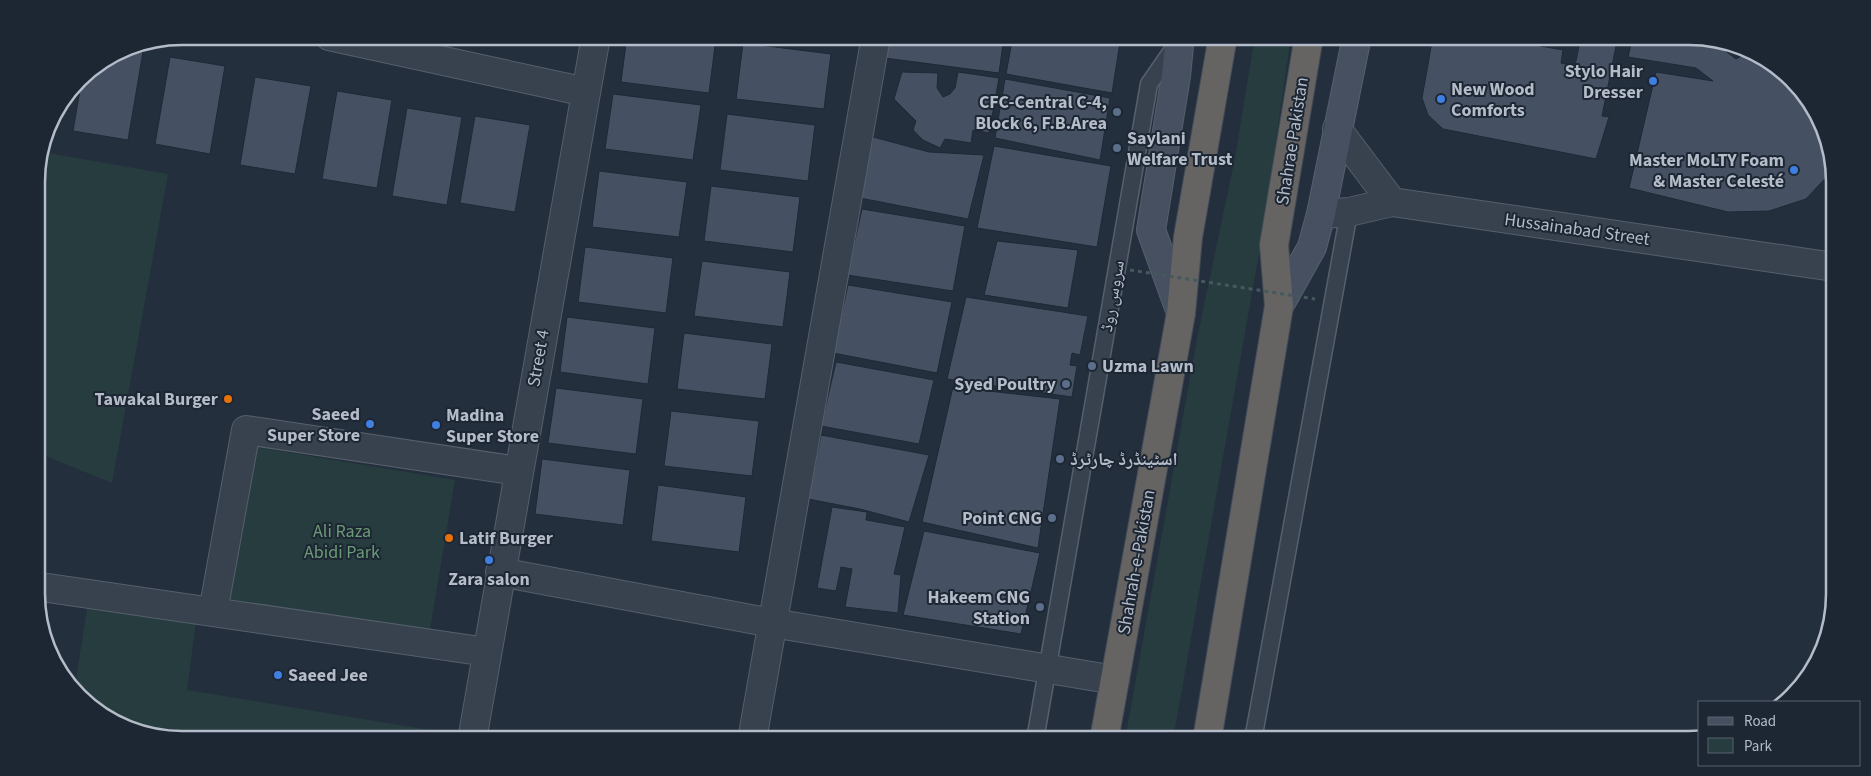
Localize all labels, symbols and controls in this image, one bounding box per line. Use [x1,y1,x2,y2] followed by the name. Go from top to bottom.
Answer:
[1565,59,1644,105] place label: Stylo Hair Dresser
[1270,75,1315,207] street label: Shahrae Pakistan
[1647,75,1659,87] marker: Stylo Hair Dresser
[1451,77,1535,123] place label: New Wood Comforts
[975,90,1107,136] place label: CFC-Central C-4, Block 6, F.B.Area
[1435,93,1447,105] marker: New Wood Comforts
[1111,106,1123,118] marker: CFC-Central C-4, Block 6, F.B.Area
[1127,126,1233,172] place label: Saylani Welfare Trust
[1111,142,1123,154] marker: Saylani Welfare Trust
[1629,148,1784,194] place label: Master MoLTY Foam & Master Celesté
[1788,164,1800,176] marker: Master MoLTY Foam & Master Celesté
[1503,207,1651,252] street label: Hussainabad Street
[1094,258,1131,334] street label: سروس روڈ
[521,327,556,389] street label: Street 4
[1102,354,1194,379] place label: Uzma Lawn
[1086,360,1098,372] marker: Uzma Lawn
[954,372,1057,397] place label: Syed Poultry
[1060,378,1072,390] marker: Syed Poultry
[95,387,219,412] place label: Tawakal Burger
[222,393,234,405] marker: Tawakal Burger
[267,402,360,448] place label: Saeed Super Store
[446,403,539,449] place label: Madina Super Store
[364,418,376,430] marker: Saeed Super Store
[430,419,442,431] marker: Madina Super Store
[1070,447,1178,472] place label: اسٹینڈرڈ چارٹرڈ
[1054,453,1066,465] marker: اسٹینڈرڈ چارٹرڈ
[1111,488,1162,637] street label: Shahrah-e-Pakistan
[962,506,1042,531] place label: Point CNG
[1046,512,1058,524] marker: Point CNG
[304,519,380,565] park label: Ali Raza Abidi Park
[459,526,554,551] place label: Latif Burger
[443,532,455,544] marker: Latif Burger
[483,554,495,566] marker: Zara salon
[448,567,530,592] place label: Zara salon
[927,585,1030,631] place label: Hakeem CNG Station
[1034,601,1046,613] marker: Hakeem CNG Station
[288,663,368,688] place label: Saeed Jee
[272,669,284,681] marker: Saeed Jee
[1698,701,1861,766] legend
[1744,711,1776,732] text: Road
[1744,736,1773,757] text: Park

